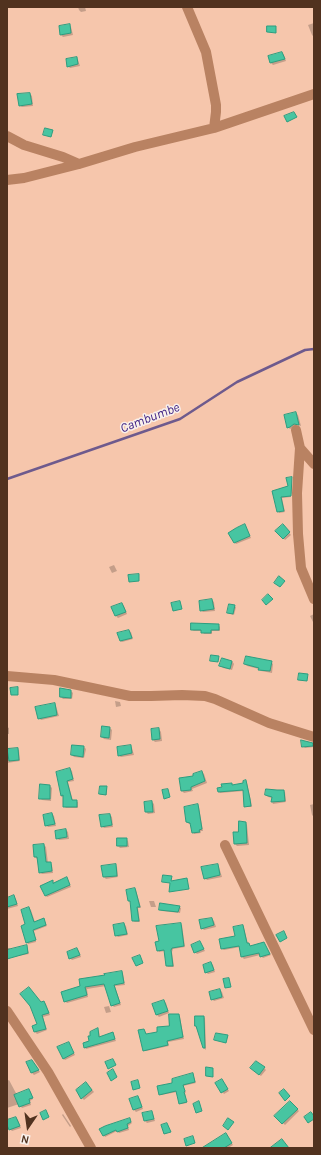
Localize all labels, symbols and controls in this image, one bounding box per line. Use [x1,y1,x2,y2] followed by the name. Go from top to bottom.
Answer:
[118,400,182,436] water label: Cambumbe
[8,1107,48,1147] north arrow
[20,1132,31,1146] text: N

